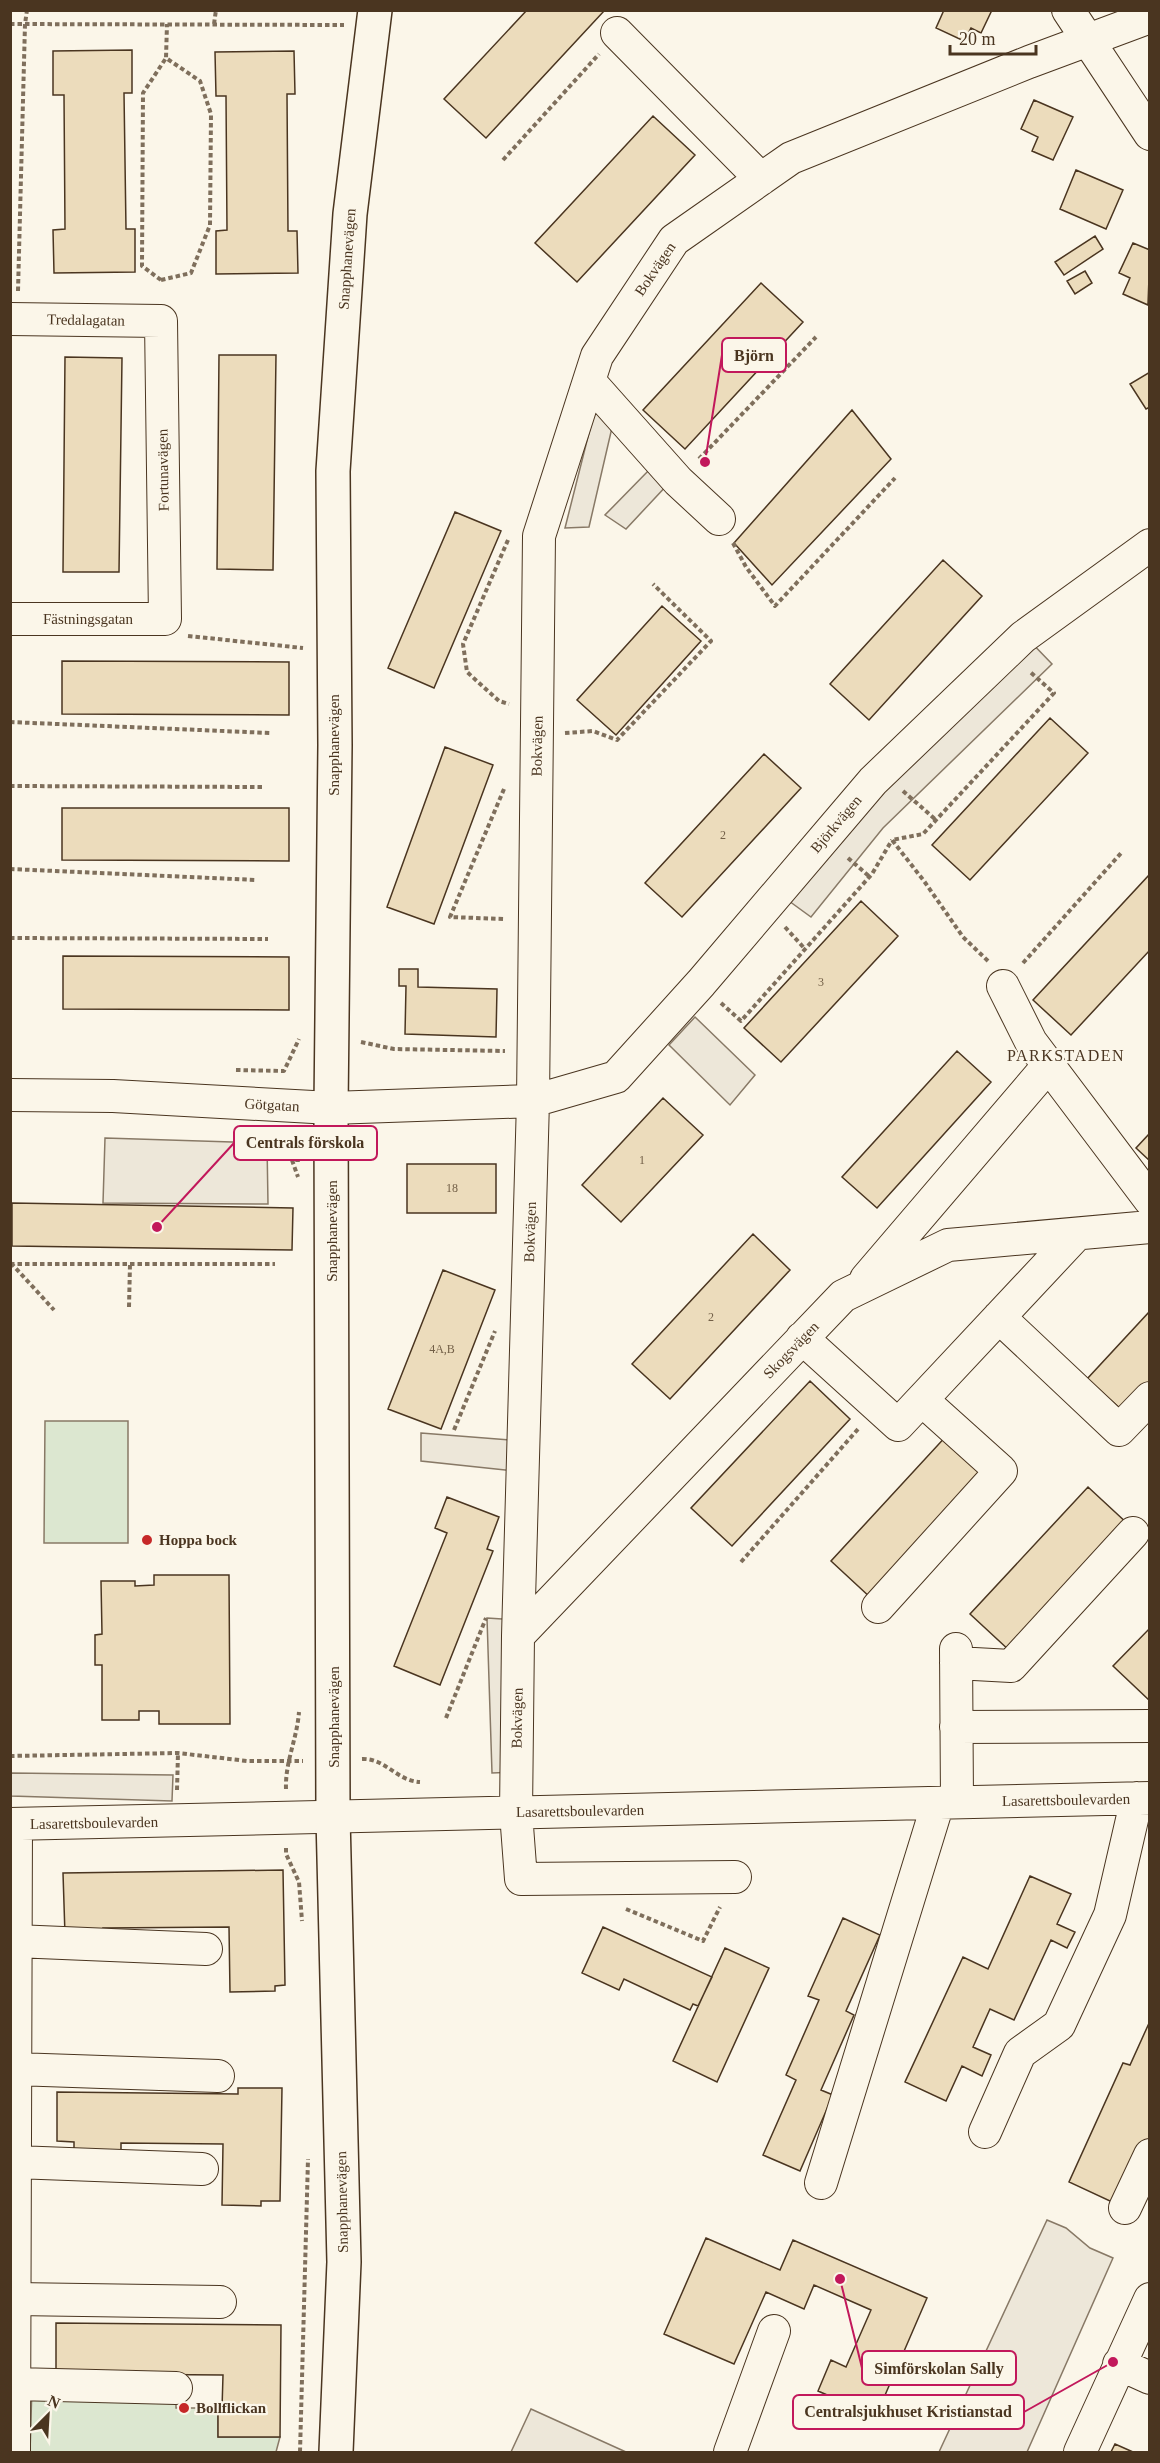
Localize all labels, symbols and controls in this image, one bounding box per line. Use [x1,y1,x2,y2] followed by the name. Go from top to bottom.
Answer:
[950,18,1036,56] scale bar
[959,29,996,49] text: 20 m
[335,207,359,310] street label: Snapphanevägen
[631,239,679,299] street label: Bokvägen
[47,311,126,329] street label: Tredalagatan
[722,338,786,372] callout: Björn
[734,347,774,365] text: Björn
[154,428,172,511] street label: Fortunavägen
[43,611,133,627] street label: Fästningsgatan
[326,694,342,796] street label: Snapphanevägen
[528,715,546,777] street label: Bokvägen
[807,792,865,856] street label: Björkvägen
[720,828,726,842] house number: 2
[818,975,824,989] house number: 3
[1007,1047,1125,1064] district label: PARKSTADEN
[244,1096,300,1114] street label: Götgatan
[234,1126,377,1160] callout: Centrals förskola
[246,1134,364,1151] text: Centrals förskola
[639,1153,645,1167] house number: 1
[324,1180,340,1282] street label: Snapphanevägen
[446,1181,458,1195] house number: 18
[521,1201,539,1263] street label: Bokvägen
[708,1310,714,1324] house number: 2
[760,1318,822,1382] street label: Skogsvägen
[429,1342,455,1356] house number: 4A,B
[159,1532,238,1548] place label: Hoppa bock
[140,1533,154,1547] marker: Hoppa bock
[326,1666,342,1768] street label: Snapphanevägen
[508,1687,526,1749] street label: Bokvägen
[1002,1791,1131,1809] street label: Lasarettsboulevarden
[516,1802,645,1820] street label: Lasarettsboulevarden
[30,1814,159,1832] street label: Lasarettsboulevarden
[333,2151,351,2253] street label: Snapphanevägen
[862,2351,1016,2385] callout: Simförskolan Sally
[874,2360,1004,2378] text: Simförskolan Sally
[18,2385,78,2445] north arrow
[45,2392,63,2412] text: N
[793,2395,1024,2429] callout: Centralsjukhuset Kristianstad
[196,2400,267,2416] place label: Bollflickan
[177,2401,191,2415] marker: Bollflickan
[804,2403,1012,2421] text: Centralsjukhuset Kristianstad

